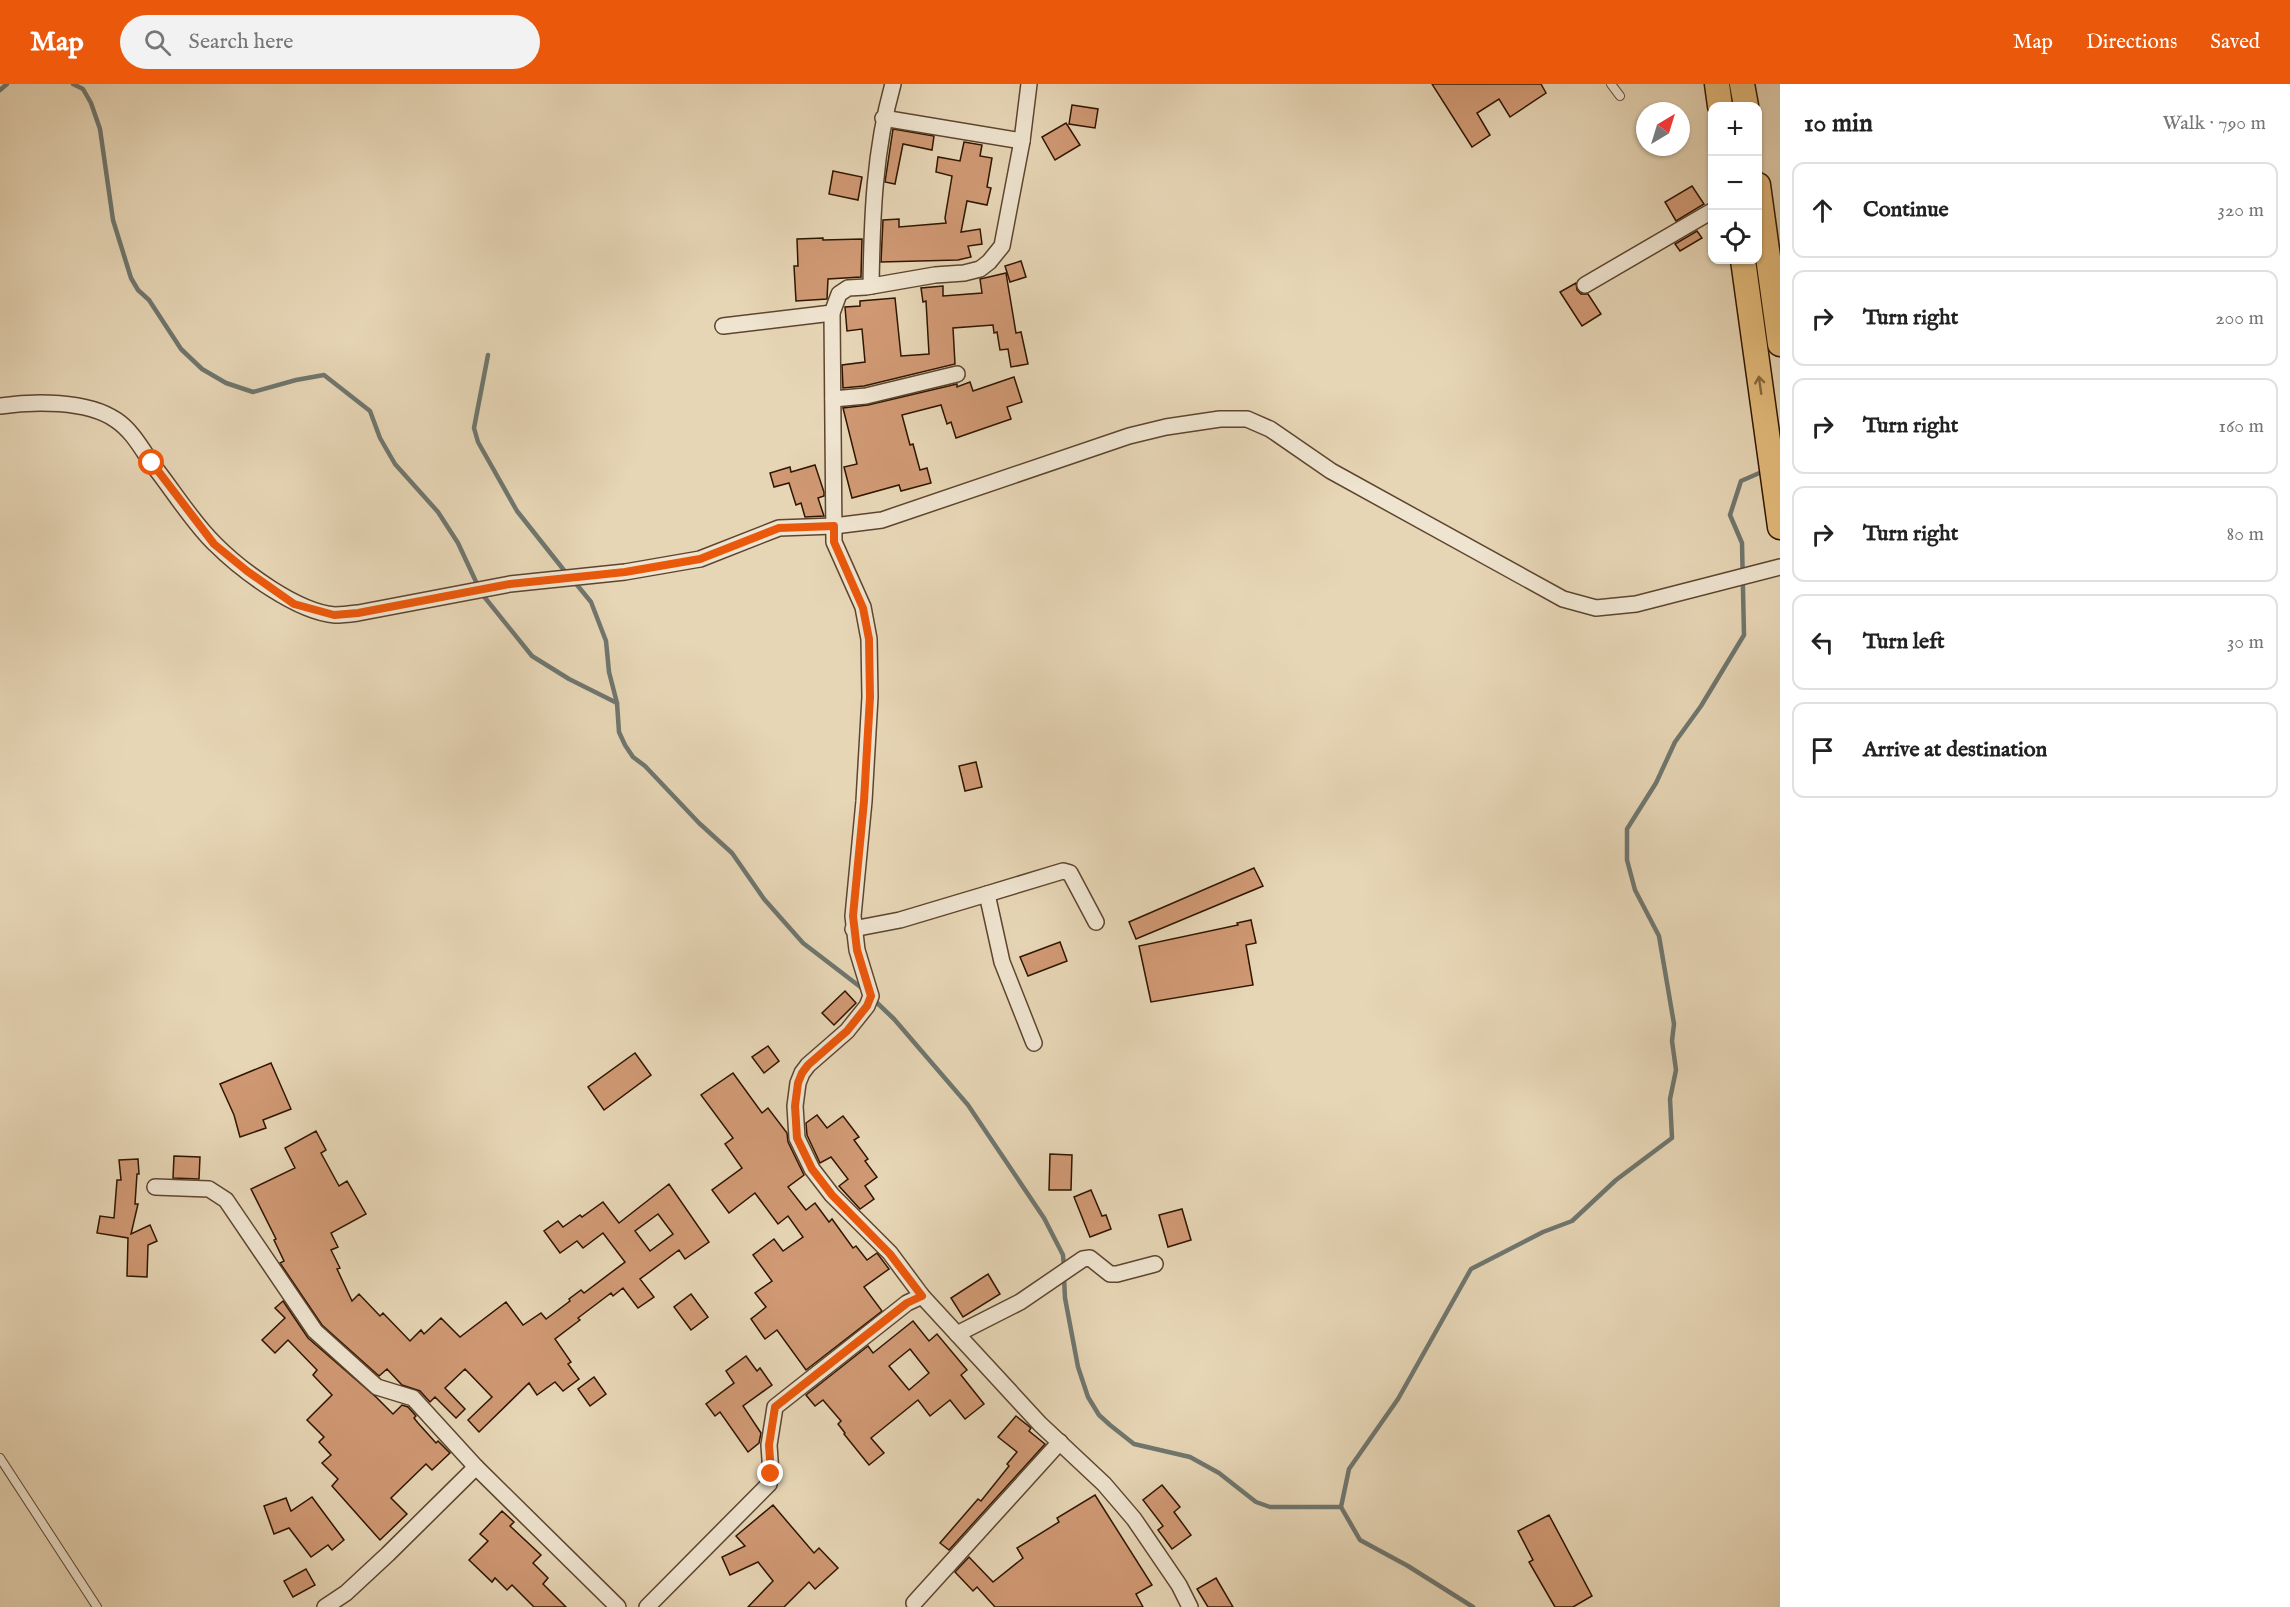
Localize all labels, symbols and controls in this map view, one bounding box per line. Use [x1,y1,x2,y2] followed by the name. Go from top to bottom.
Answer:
[120,15,540,69] search box
[30,25,84,60] text: Map
[141,26,174,59] icon: search
[189,28,293,56] text: Search here
[2013,29,2053,56] text: Map
[2086,29,2177,56] text: Directions
[2210,29,2260,56] text: Saved
[1636,102,1690,156] north arrow
[1708,102,1762,264] map controls
[1708,102,1762,156] button: +
[1804,107,1873,140] text: 10 min
[2162,111,2266,136] text: Walk · 790 m
[1708,156,1762,210] button: −
[1806,194,1839,227] icon: ahead
[1863,196,1949,224] text: Continue
[2218,198,2264,223] text: 320 m
[1708,210,1762,264] button: locate
[1806,302,1839,335] icon: right
[1863,304,1958,332] text: Turn right
[2215,306,2264,331] text: 200 m
[1755,376,1766,396] one-way arrow
[1806,410,1839,443] icon: right
[1863,412,1958,440] text: Turn right
[2218,414,2264,439] text: 160 m
[138,449,164,475] route start
[1806,518,1839,551] icon: right
[1863,520,1958,548] text: Turn right
[2227,522,2264,547] text: 80 m
[1806,626,1839,659] icon: left
[1863,628,1945,656] text: Turn left
[2227,630,2264,655] text: 30 m
[1806,734,1839,767] icon: arrive
[1863,736,2047,764] text: Arrive at destination
[757,1460,783,1486] route end

